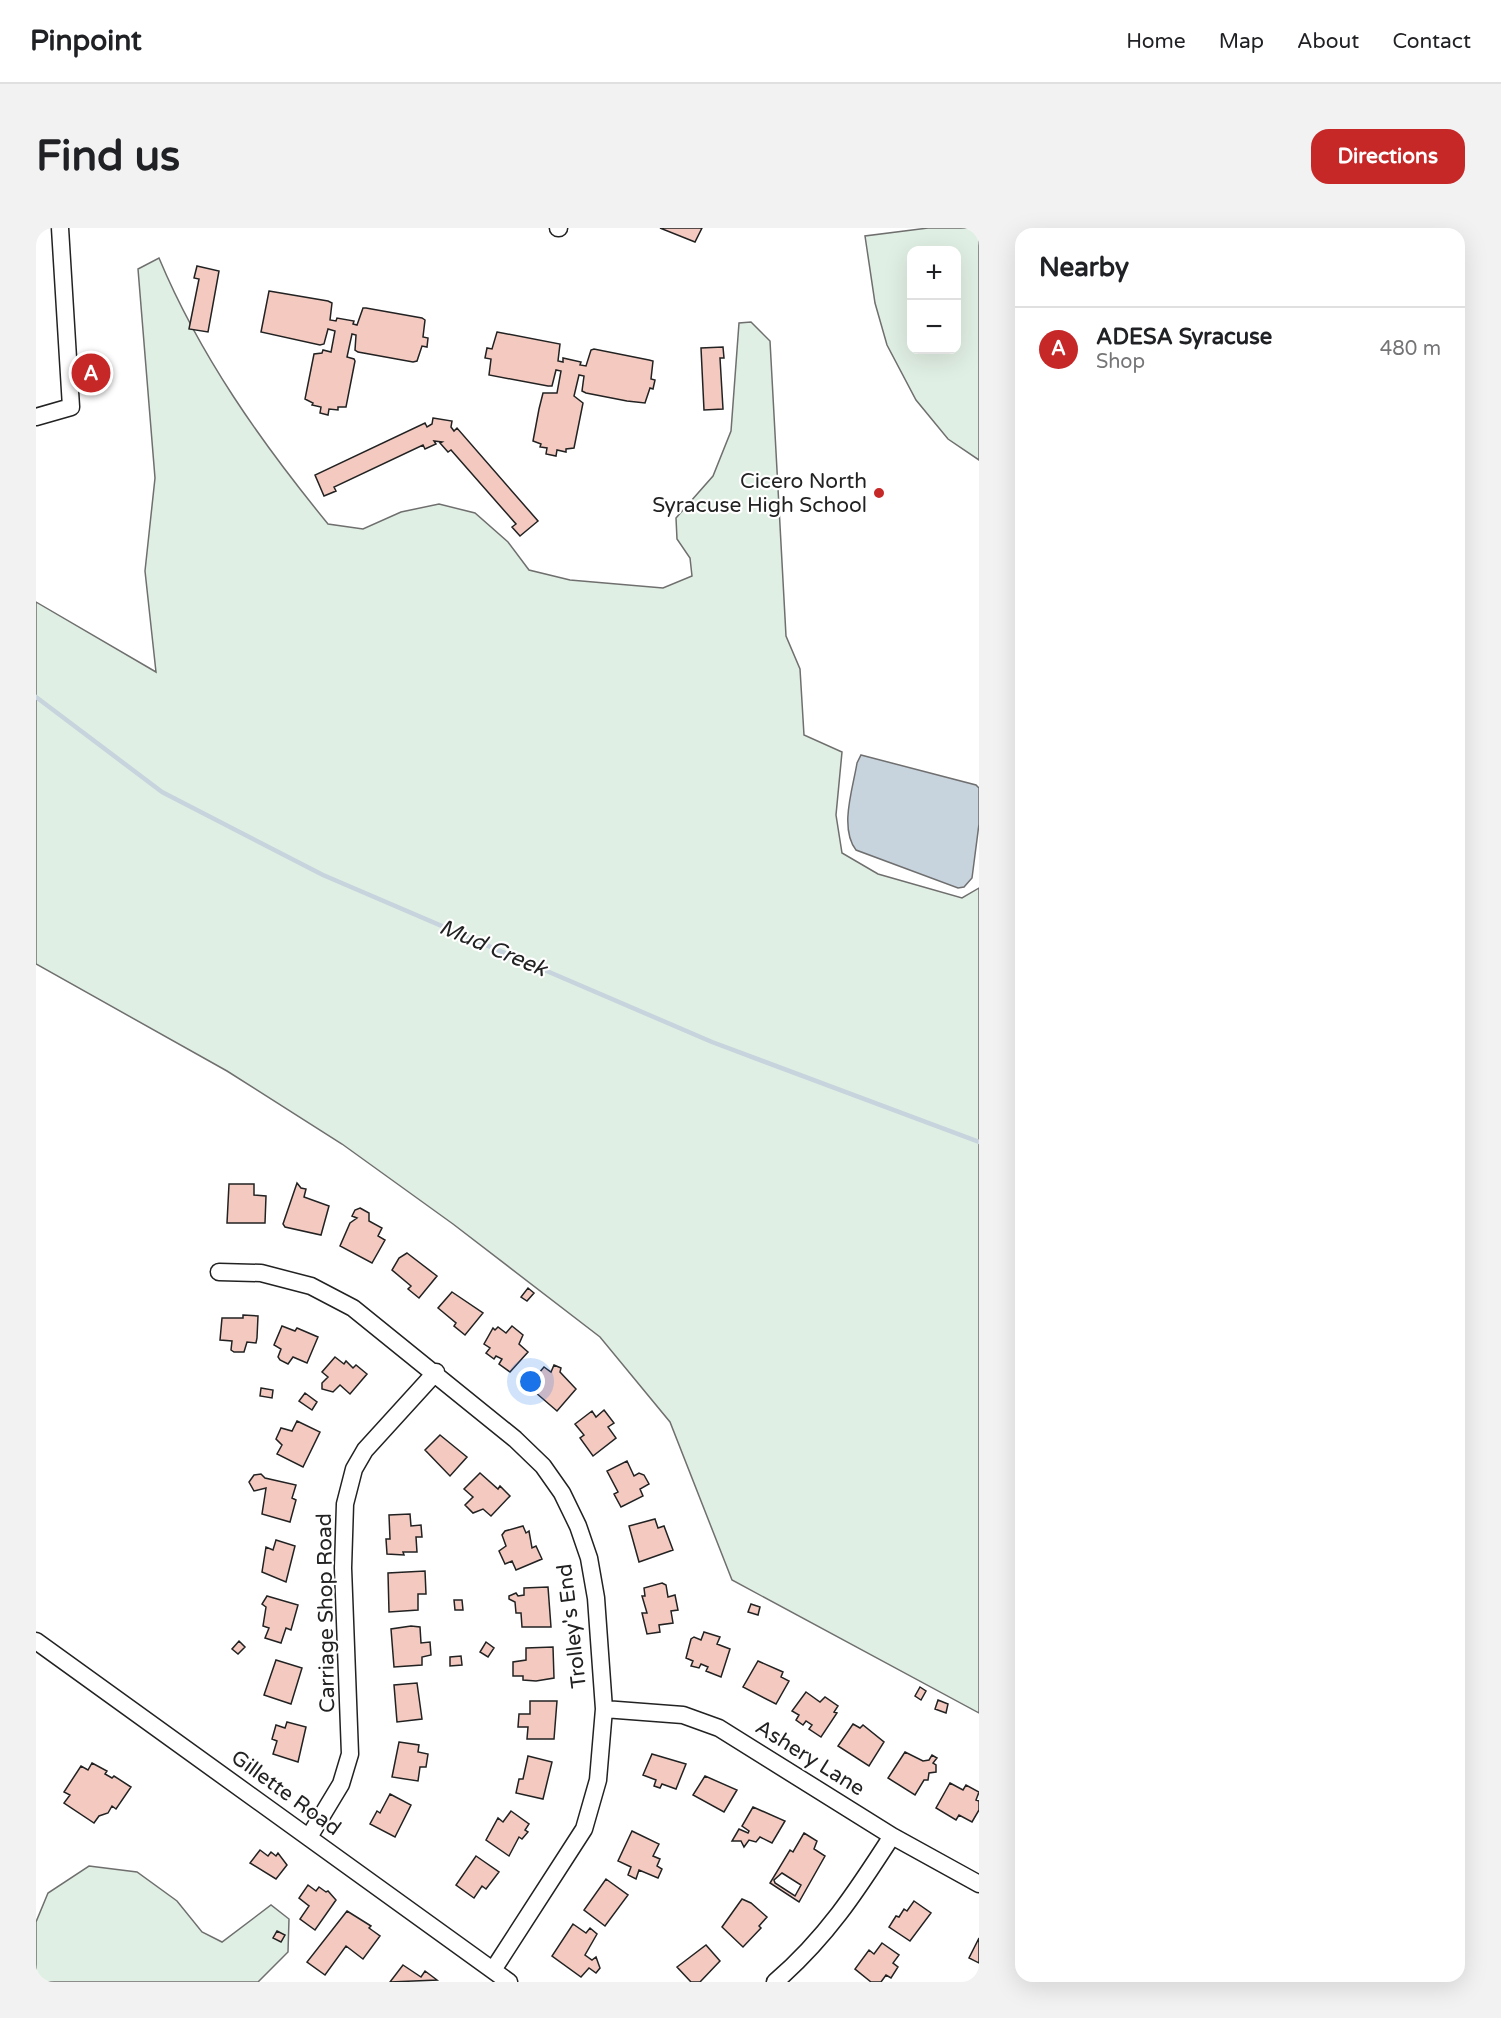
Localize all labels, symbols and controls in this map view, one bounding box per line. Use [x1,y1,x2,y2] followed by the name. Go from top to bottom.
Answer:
[30,24,142,58] text: Pinpoint
[1126,29,1186,54] text: Home
[1219,29,1264,54] text: Map
[1297,29,1359,54] text: About
[1392,29,1471,54] text: Contact
[1311,129,1465,184] button: Directions
[36,131,180,182] text: Find us
[907,246,961,354] map controls
[907,246,961,300] button: +
[1039,252,1129,283] text: Nearby
[907,300,961,354] button: −
[1096,324,1272,350] text: ADESA Syracuse
[1051,337,1066,361] text: A
[1380,337,1441,361] text: 480 m
[72,350,110,396] pin: A
[1096,350,1145,374] text: Shop
[652,469,867,518] place label: Cicero North Syracuse High School
[872,486,886,500] marker: Cicero North Syracuse High School
[435,914,552,983] water label: Mud Creek
[516,1367,545,1396] your location
[312,1513,340,1713] street label: Carriage Shop Road
[552,1562,592,1690] street label: Trolley's End
[751,1715,869,1801] street label: Ashery Lane
[226,1745,346,1841] street label: Gillette Road

